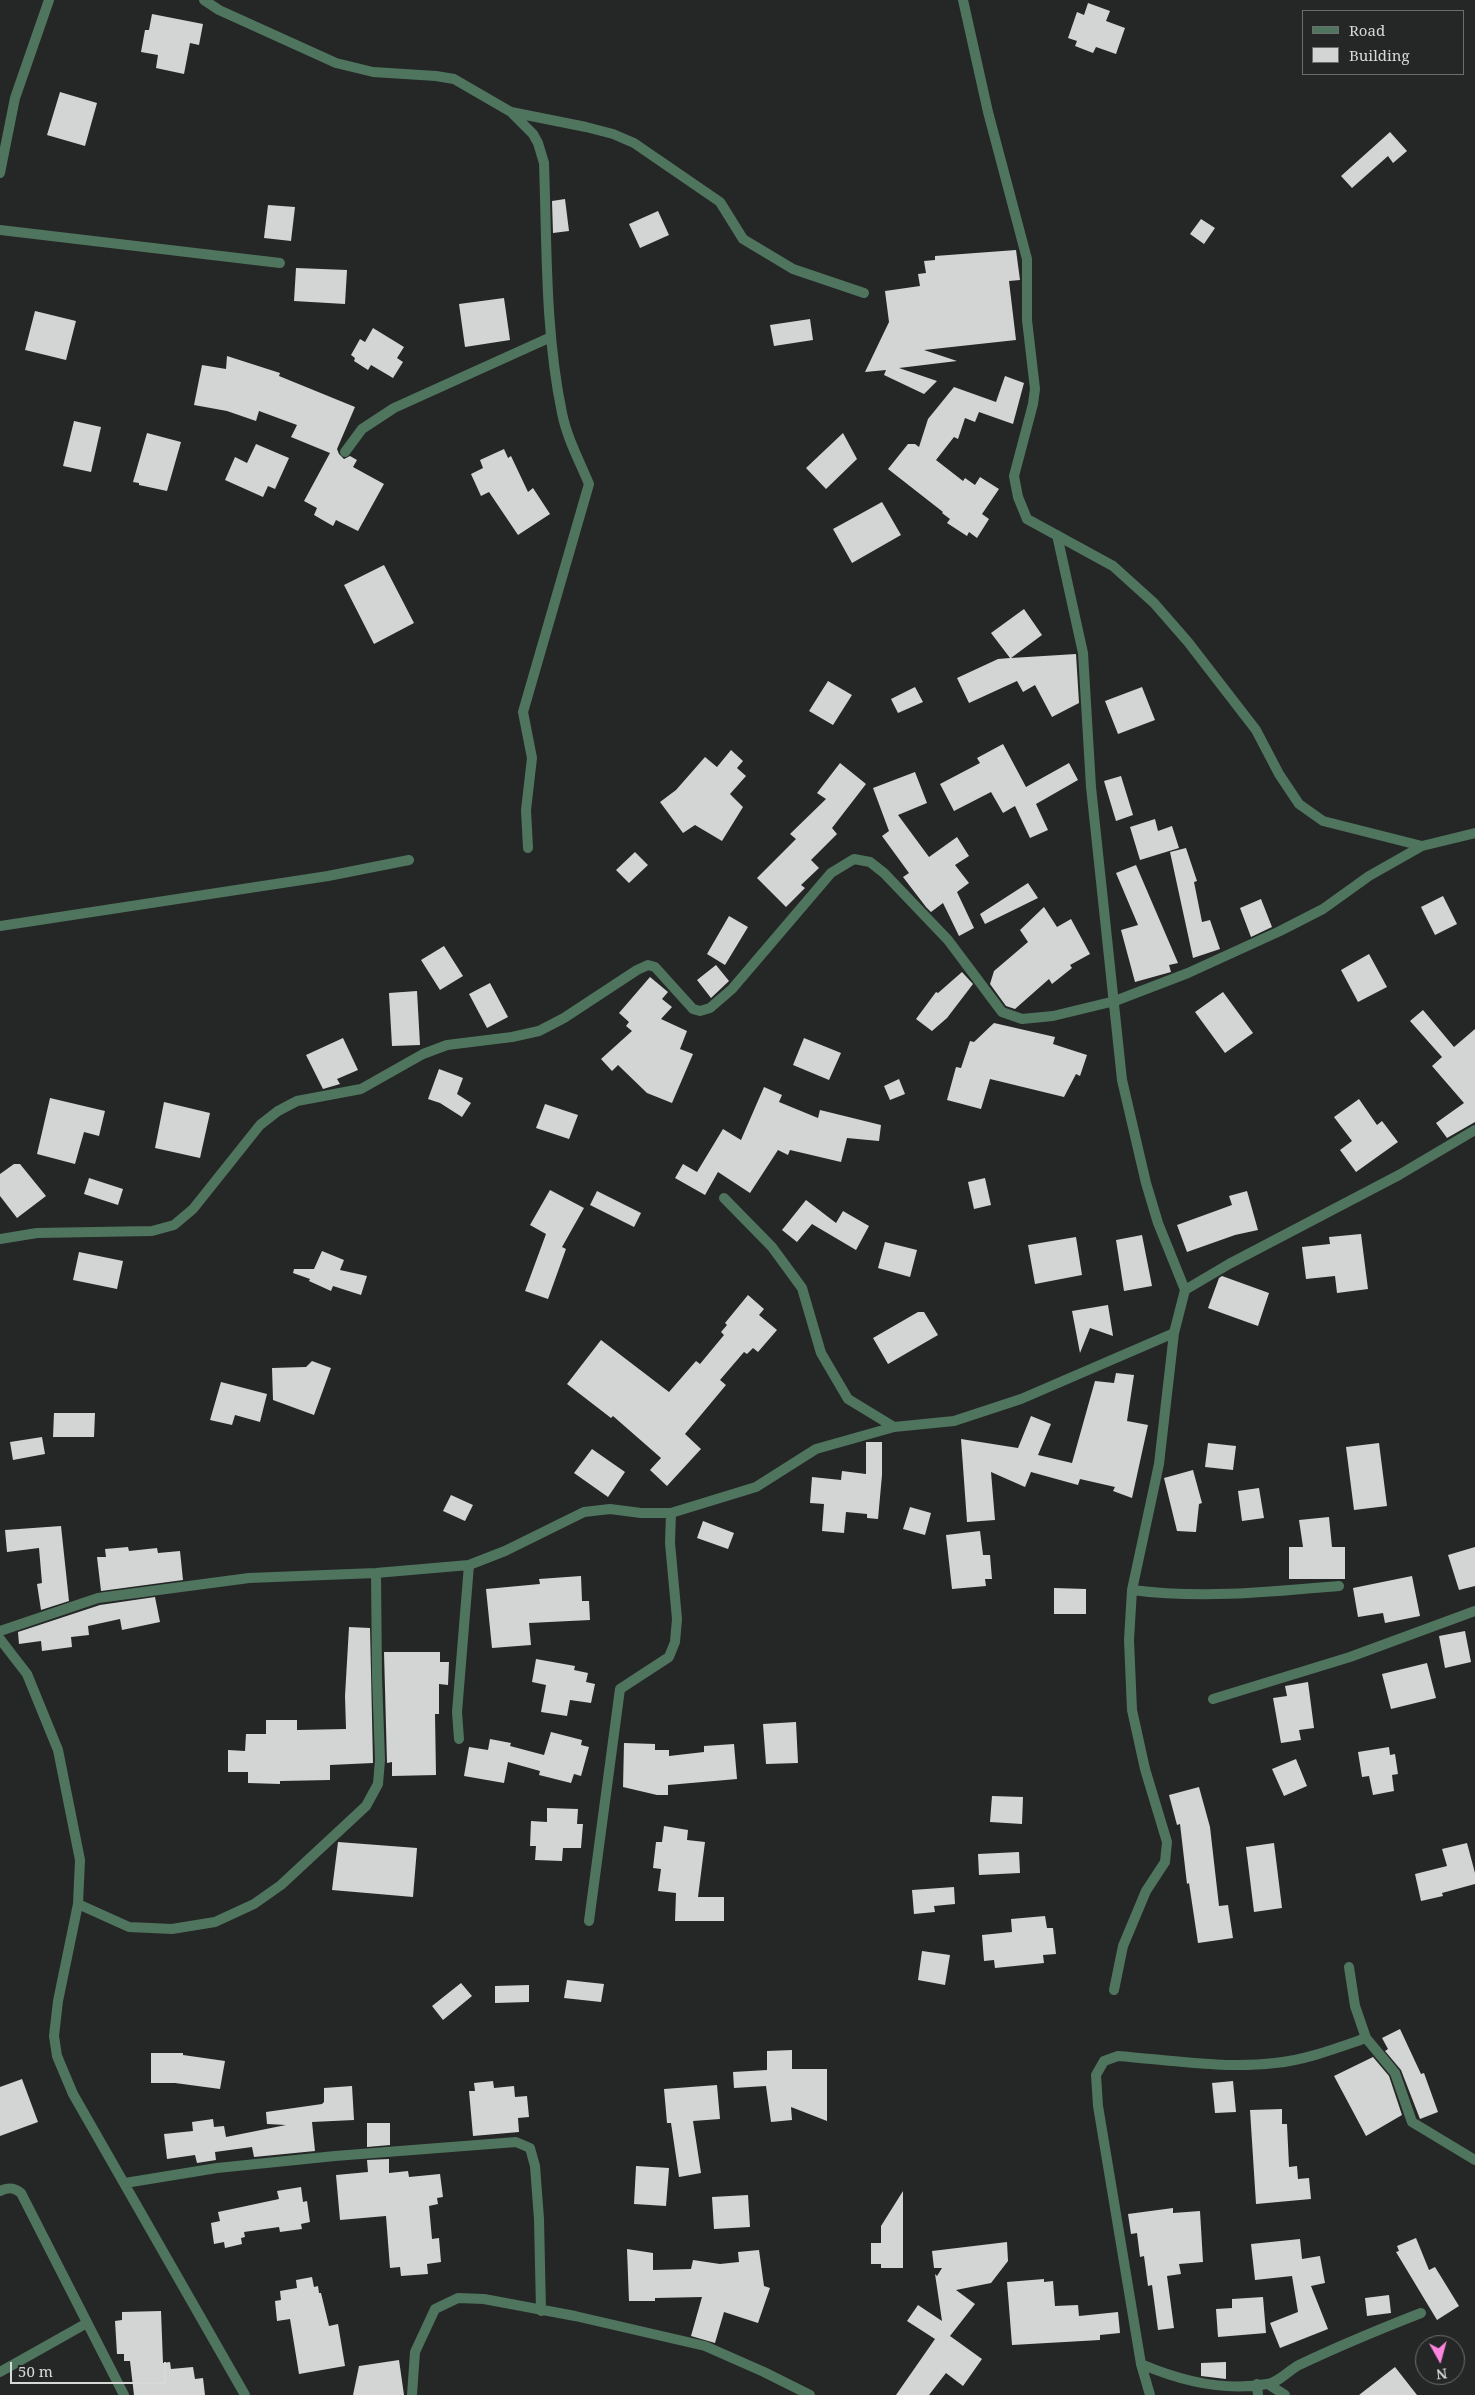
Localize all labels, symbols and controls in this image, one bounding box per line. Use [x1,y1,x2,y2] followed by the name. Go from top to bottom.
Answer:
[1302,10,1465,75] legend
[1349,20,1385,40] text: Road
[1349,45,1410,65] text: Building
[1415,2335,1465,2385] north arrow
[12,2352,169,2384] scale bar
[18,2361,53,2381] text: 50 m
[1435,2364,1448,2384] text: N

